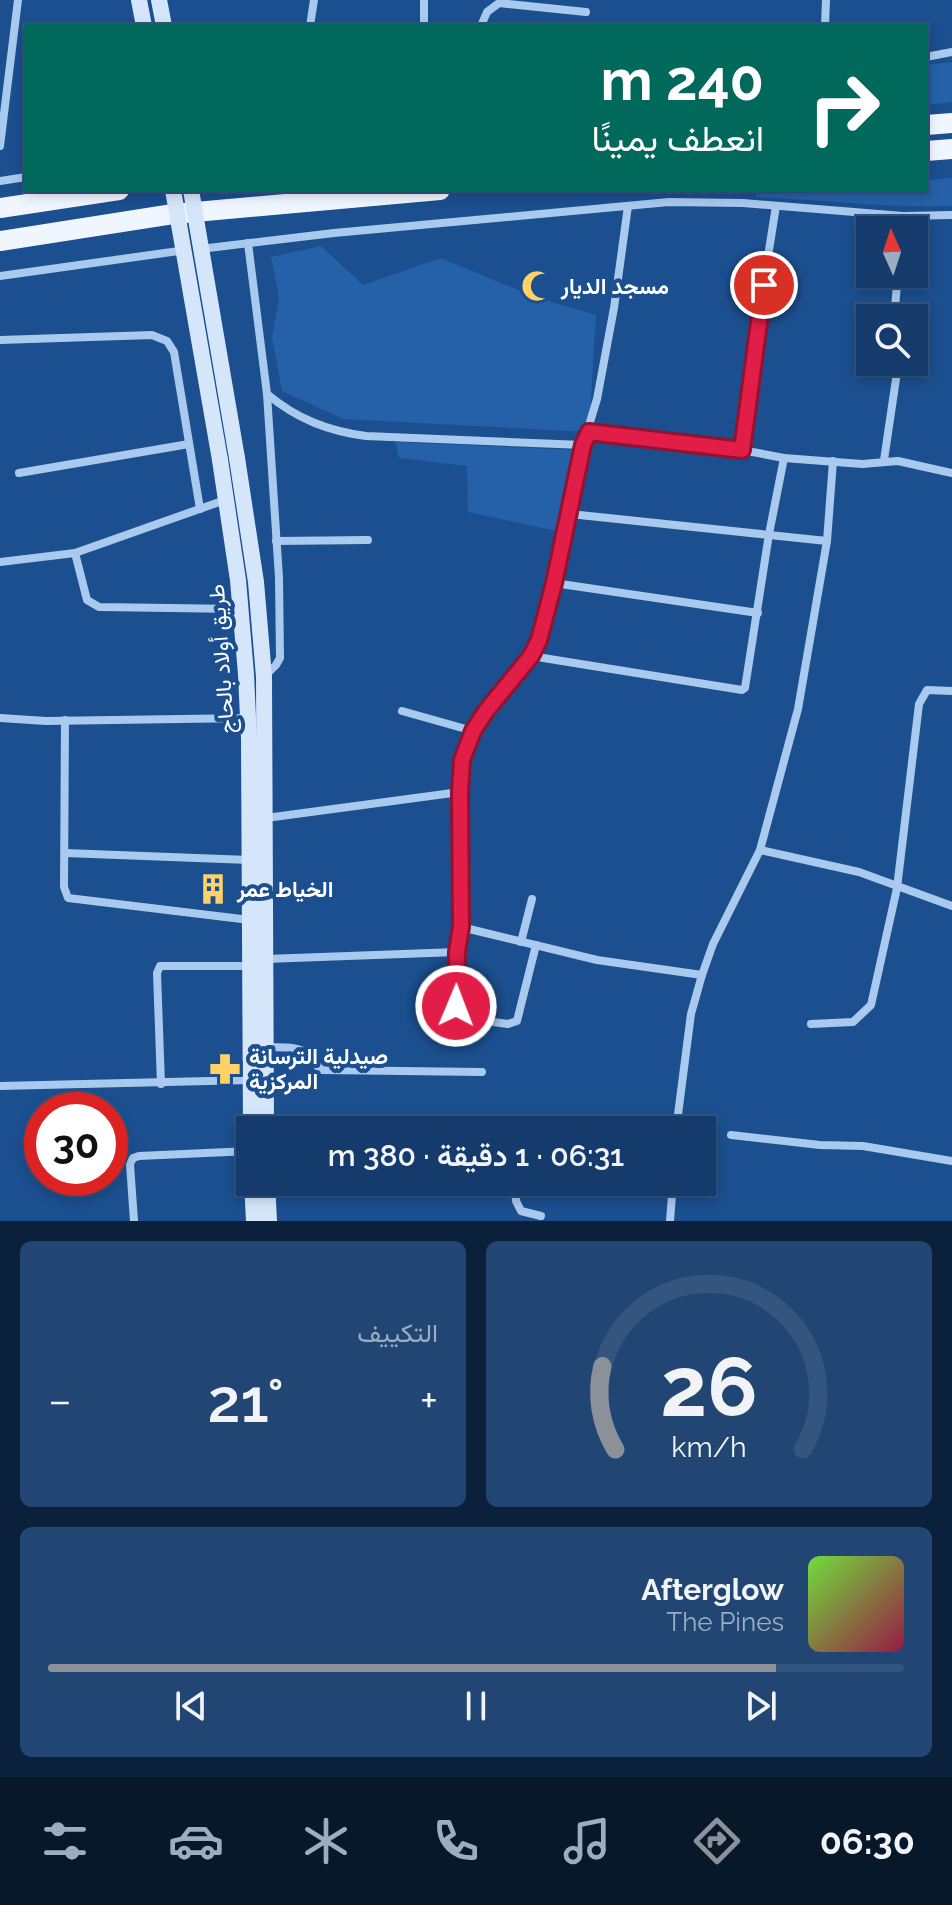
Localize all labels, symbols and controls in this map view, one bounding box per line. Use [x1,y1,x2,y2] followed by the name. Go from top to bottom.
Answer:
[600,47,764,113] text: 240 m
[792,56,896,160] icon: right
[591,117,764,159] text: انعطف يمينًا
[856,216,928,288] north arrow
[856,216,928,376] map controls
[730,251,798,319] pin
[742,263,786,307] icon: arrive
[520,269,554,303] mosque icon: مسجد الديار
[560,273,669,300] place label: مسجد الديار
[856,304,928,376] button: search
[203,583,241,735] street label: طريق أولاد بالحاج
[196,872,230,906] building icon: الخياط عمر
[236,876,333,903] place label: الخياط عمر
[414,964,498,1048] position arrow
[249,1043,388,1095] place label: صيدلية الترسانة المركزية
[208,1052,242,1086] pharmacy icon: صيدلية الترسانة المركزية
[24,1092,128,1196] speed limit sign: 30
[328,1138,624,1173] text: 06:31 · 1 دقيقة · 380 m
[357,1318,438,1348] text: التكييف
[660,1338,758,1435] text: 26
[207,1366,284,1436] text: 21°
[48,1375,72,1426] text: −
[420,1375,438,1426] text: +
[671,1430,747,1464] text: km/h
[641,1572,784,1607] text: Afterglow
[666,1607,784,1637] text: The Pines
[169,1684,213,1728] icon: previous
[454,1684,498,1728] icon: pause
[739,1684,783,1728] icon: next
[37,1813,93,1869] icon: filters
[168,1813,224,1869] icon: car
[298,1813,354,1869] icon: climate
[428,1813,484,1869] icon: phone
[559,1813,615,1869] icon: music
[689,1813,745,1869] icon: directions
[820,1820,915,1862] text: 06:30

